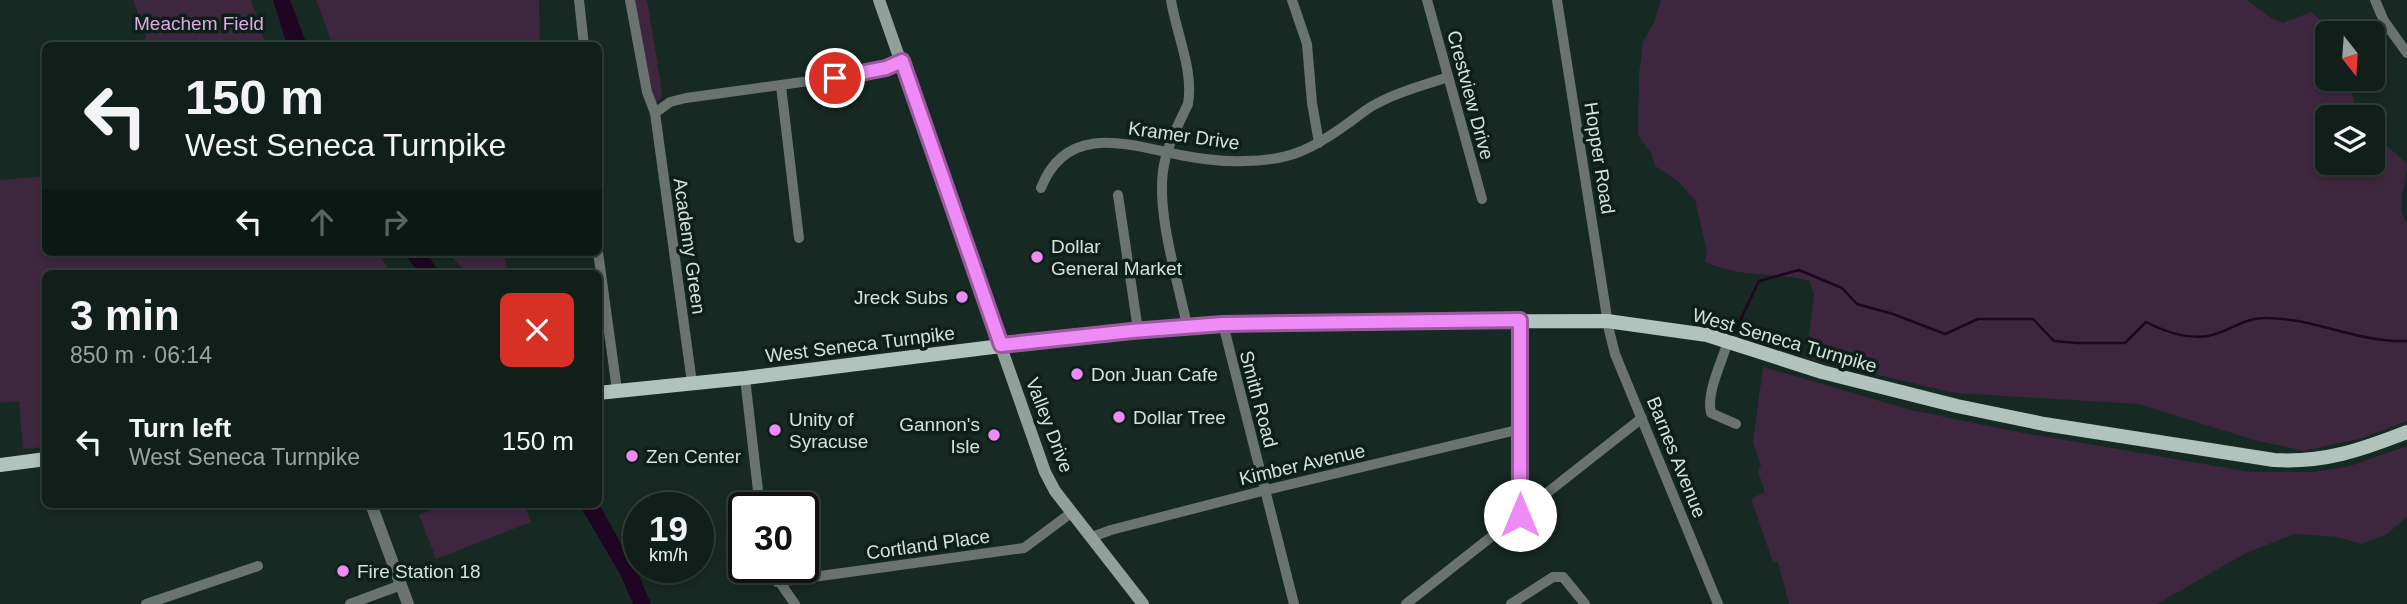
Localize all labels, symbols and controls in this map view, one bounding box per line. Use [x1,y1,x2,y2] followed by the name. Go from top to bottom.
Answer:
[134,13,264,34] park label: Meachem Field
[2315,21,2385,91] north arrow
[2315,21,2385,175] map controls
[1443,28,1498,162] street label: Crestview Drive
[805,48,865,108] pin
[816,59,854,97] icon: arrive
[70,70,161,161] icon: left
[185,70,324,124] text: 150 m
[1580,101,1619,216] street label: Hopper Road
[2315,105,2385,175] button: layers
[1127,117,1241,154] street label: Kramer Drive
[185,127,506,163] text: West Seneca Turnpike
[670,177,709,316] street label: Academy Green
[230,203,268,241] icon: left
[303,203,341,241] icon: ahead
[376,203,414,241] icon: right
[1051,236,1183,279] place label: Dollar General Market
[1029,249,1045,265] marker: Dollar General Market
[854,287,948,308] place label: Jreck Subs
[954,289,970,305] marker: Jreck Subs
[70,292,180,339] text: 3 min
[500,293,574,367] button: close
[1690,304,1879,377] street label: West Seneca Turnpike
[764,322,956,367] street label: West Seneca Turnpike
[70,342,212,368] text: 850 m · 06:14
[1236,348,1282,450] street label: Smith Road
[1091,364,1218,385] place label: Don Juan Cafe
[1069,366,1085,382] marker: Don Juan Cafe
[1022,375,1077,476] street label: Valley Drive
[1643,394,1710,521] street label: Barnes Avenue
[1133,407,1226,428] place label: Dollar Tree
[789,409,868,452] place label: Unity of Syracuse
[1111,409,1127,425] marker: Dollar Tree
[129,413,231,443] text: Turn left
[899,414,980,457] place label: Gannon's Isle
[767,422,783,438] marker: Unity of Syracuse
[70,423,108,461] icon: left
[502,426,574,456] text: 150 m
[986,427,1002,443] marker: Gannon's Isle
[1237,440,1367,489] street label: Kimber Avenue
[129,444,360,470] text: West Seneca Turnpike
[646,446,742,467] place label: Zen Center
[624,448,640,464] marker: Zen Center
[1483,478,1557,552] position arrow
[728,492,819,583] speed limit sign: 30
[649,509,688,548] text: 19
[865,525,991,564] street label: Cortland Place
[649,545,688,565] text: km/h
[357,561,481,582] place label: Fire Station 18
[335,563,351,579] marker: Fire Station 18

